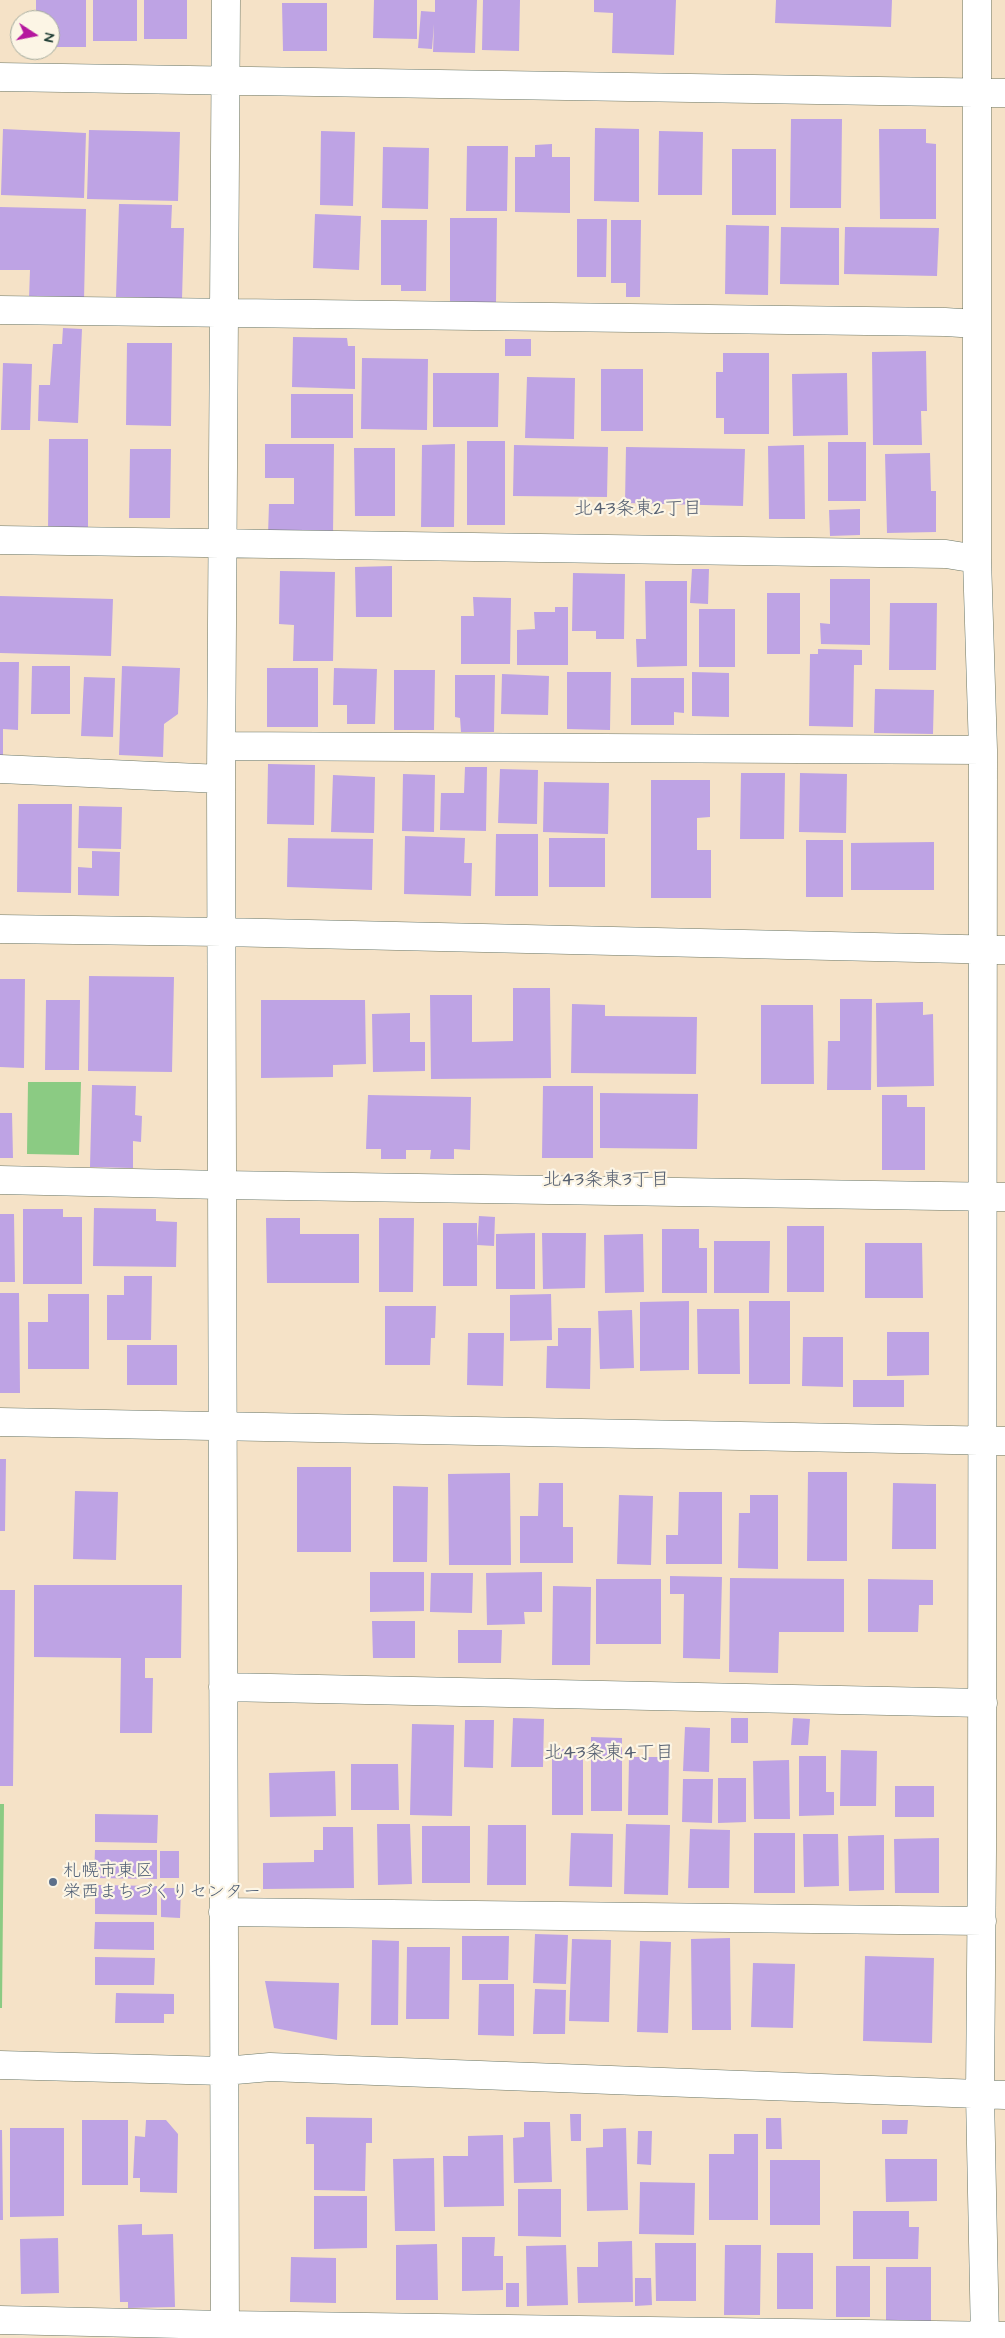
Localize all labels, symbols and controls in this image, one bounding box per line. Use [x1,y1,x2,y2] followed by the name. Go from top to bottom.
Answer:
[10,10,60,60] north arrow
[38,31,59,44] text: N
[574,499,702,521] district label: 北43条東2丁目
[542,1170,670,1192] district label: 北43条東3丁目
[544,1743,674,1765] district label: 北43条東4丁目
[63,1861,261,1904] place label: 札幌市東区 栄西まちづくりセンター
[47,1876,59,1888] marker: 札幌市東区 栄西まちづくりセンター

